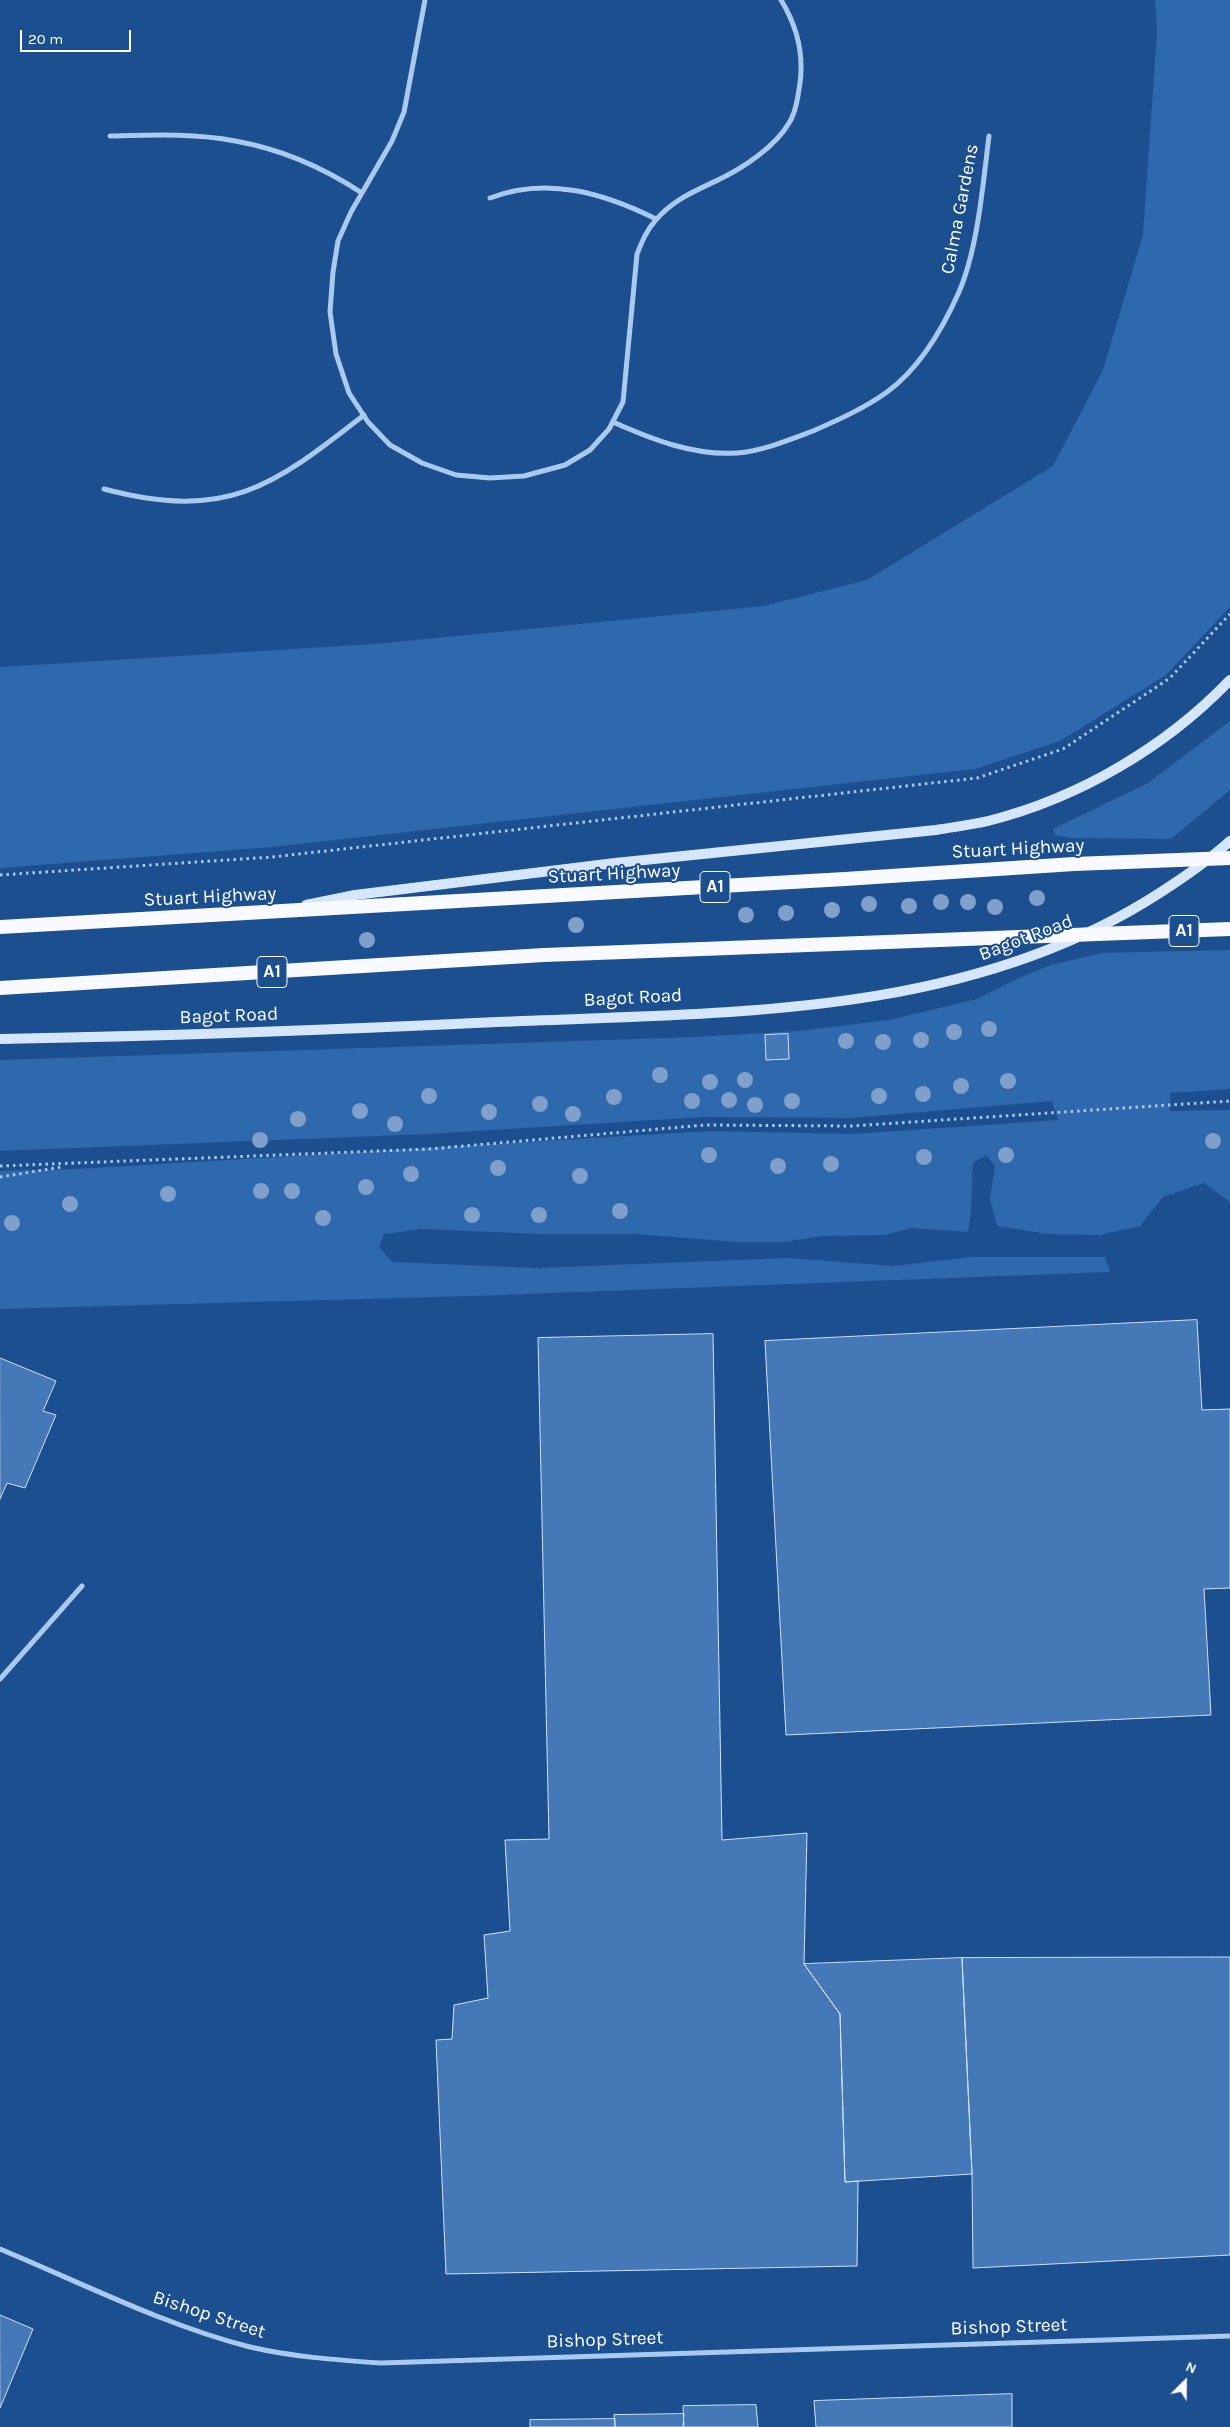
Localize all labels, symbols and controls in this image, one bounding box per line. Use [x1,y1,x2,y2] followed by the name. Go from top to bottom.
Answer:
[22,20,134,52] scale bar
[28,30,63,48] text: 20 m
[936,142,984,276] street label: Calma Gardens
[951,834,1085,864] street label: Stuart Highway
[547,859,681,889] street label: Stuart Highway
[700,872,730,902] road number: A1
[143,882,277,912] street label: Stuart Highway
[976,910,1076,966] street label: Bagot Road
[1169,916,1199,946] road number: A1
[257,956,287,988] road number: A1
[583,984,683,1012] street label: Bagot Road
[179,1003,279,1029] street label: Bagot Road
[150,2286,268,2344] street label: Bishop Street
[950,2314,1068,2340] street label: Bishop Street
[546,2327,664,2353] street label: Bishop Street
[1160,2357,1210,2407] north arrow
[1183,2358,1199,2378] text: N

